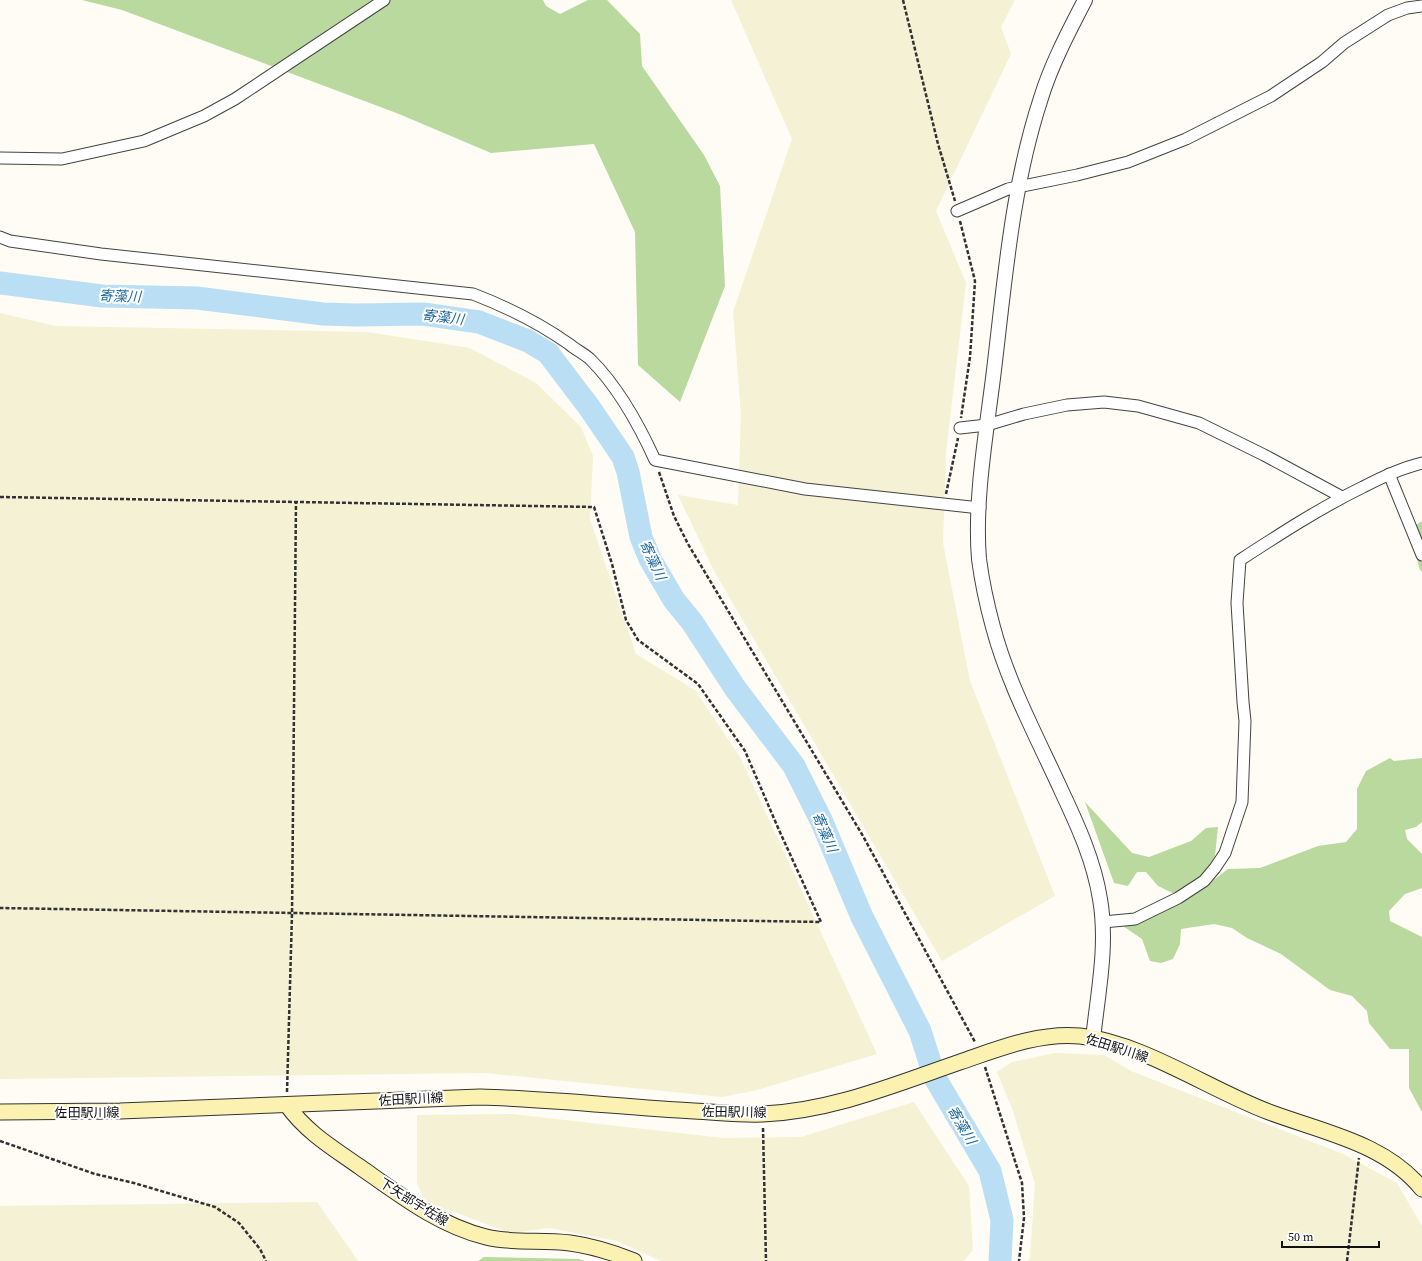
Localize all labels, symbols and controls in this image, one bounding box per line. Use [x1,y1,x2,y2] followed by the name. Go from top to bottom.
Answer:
[99,285,143,307] water label: 寄藻川
[421,305,467,330] water label: 寄藻川
[635,537,672,585] water label: 寄藻川
[807,809,843,857] water label: 寄藻川
[1083,1030,1151,1066] street label: 佐田駅川線
[378,1089,444,1109] street label: 佐田駅川線
[943,1102,982,1150] water label: 寄藻川
[701,1103,767,1121] street label: 佐田駅川線
[54,1104,120,1121] street label: 佐田駅川線
[376,1174,452,1230] street label: 下矢部宇佐線
[1282,1223,1379,1249] scale bar
[1288,1229,1314,1245] text: 50 m

